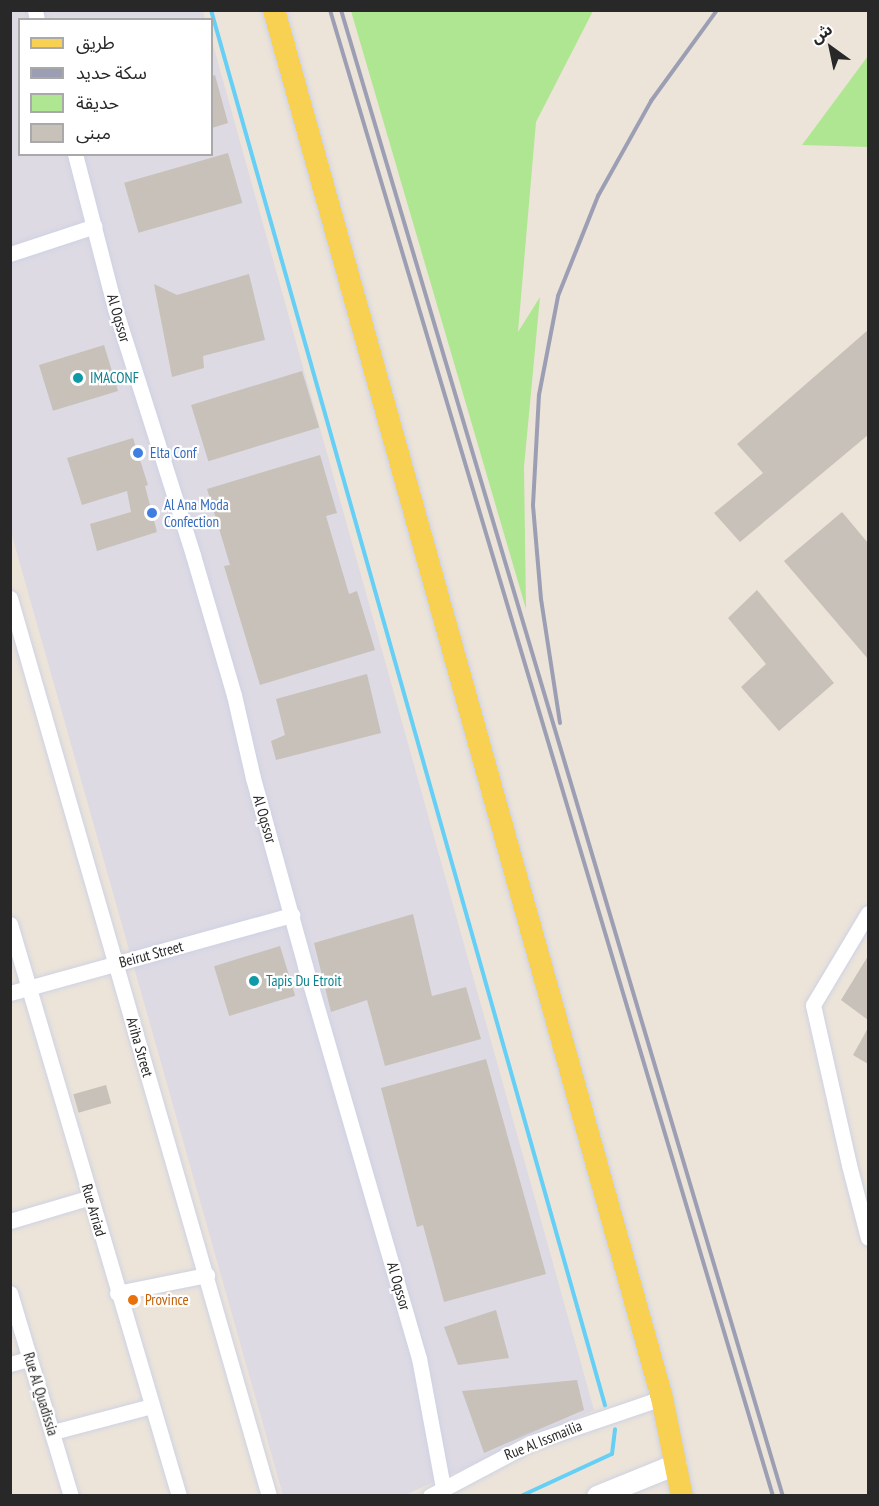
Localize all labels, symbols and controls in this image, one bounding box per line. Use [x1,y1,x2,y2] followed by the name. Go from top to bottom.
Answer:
[18,18,213,156] legend
[801,18,861,78] north arrow
[807,19,836,47] text: ش
[76,31,115,54] text: طريق
[76,61,147,84] text: سكة حديد
[76,91,119,114] text: حديقة
[76,121,111,144] text: مبنى
[104,292,134,344] street label: Al Oqssor
[90,369,139,387] place label: IMACONF
[71,371,85,385] marker: IMACONF
[150,444,197,462] place label: Elta Conf
[131,446,145,460] marker: Elta Conf
[164,495,229,530] place label: Al Ana Moda Confection
[145,506,159,520] marker: Al Ana Moda Confection
[250,793,280,845] street label: Al Oqssor
[117,937,185,971] street label: Beirut Street
[266,972,342,990] place label: Tapis Du Etroit
[247,974,261,988] marker: Tapis Du Etroit
[123,1015,157,1079] street label: Ariha Street
[78,1181,110,1239] street label: Rue Arriad
[384,1260,414,1312] street label: Al Oqssor
[145,1291,189,1309] place label: Province
[126,1293,140,1307] marker: Province
[20,1350,62,1438] street label: Rue Al Quadissia
[501,1416,585,1464] street label: Rue Al Issmailia

